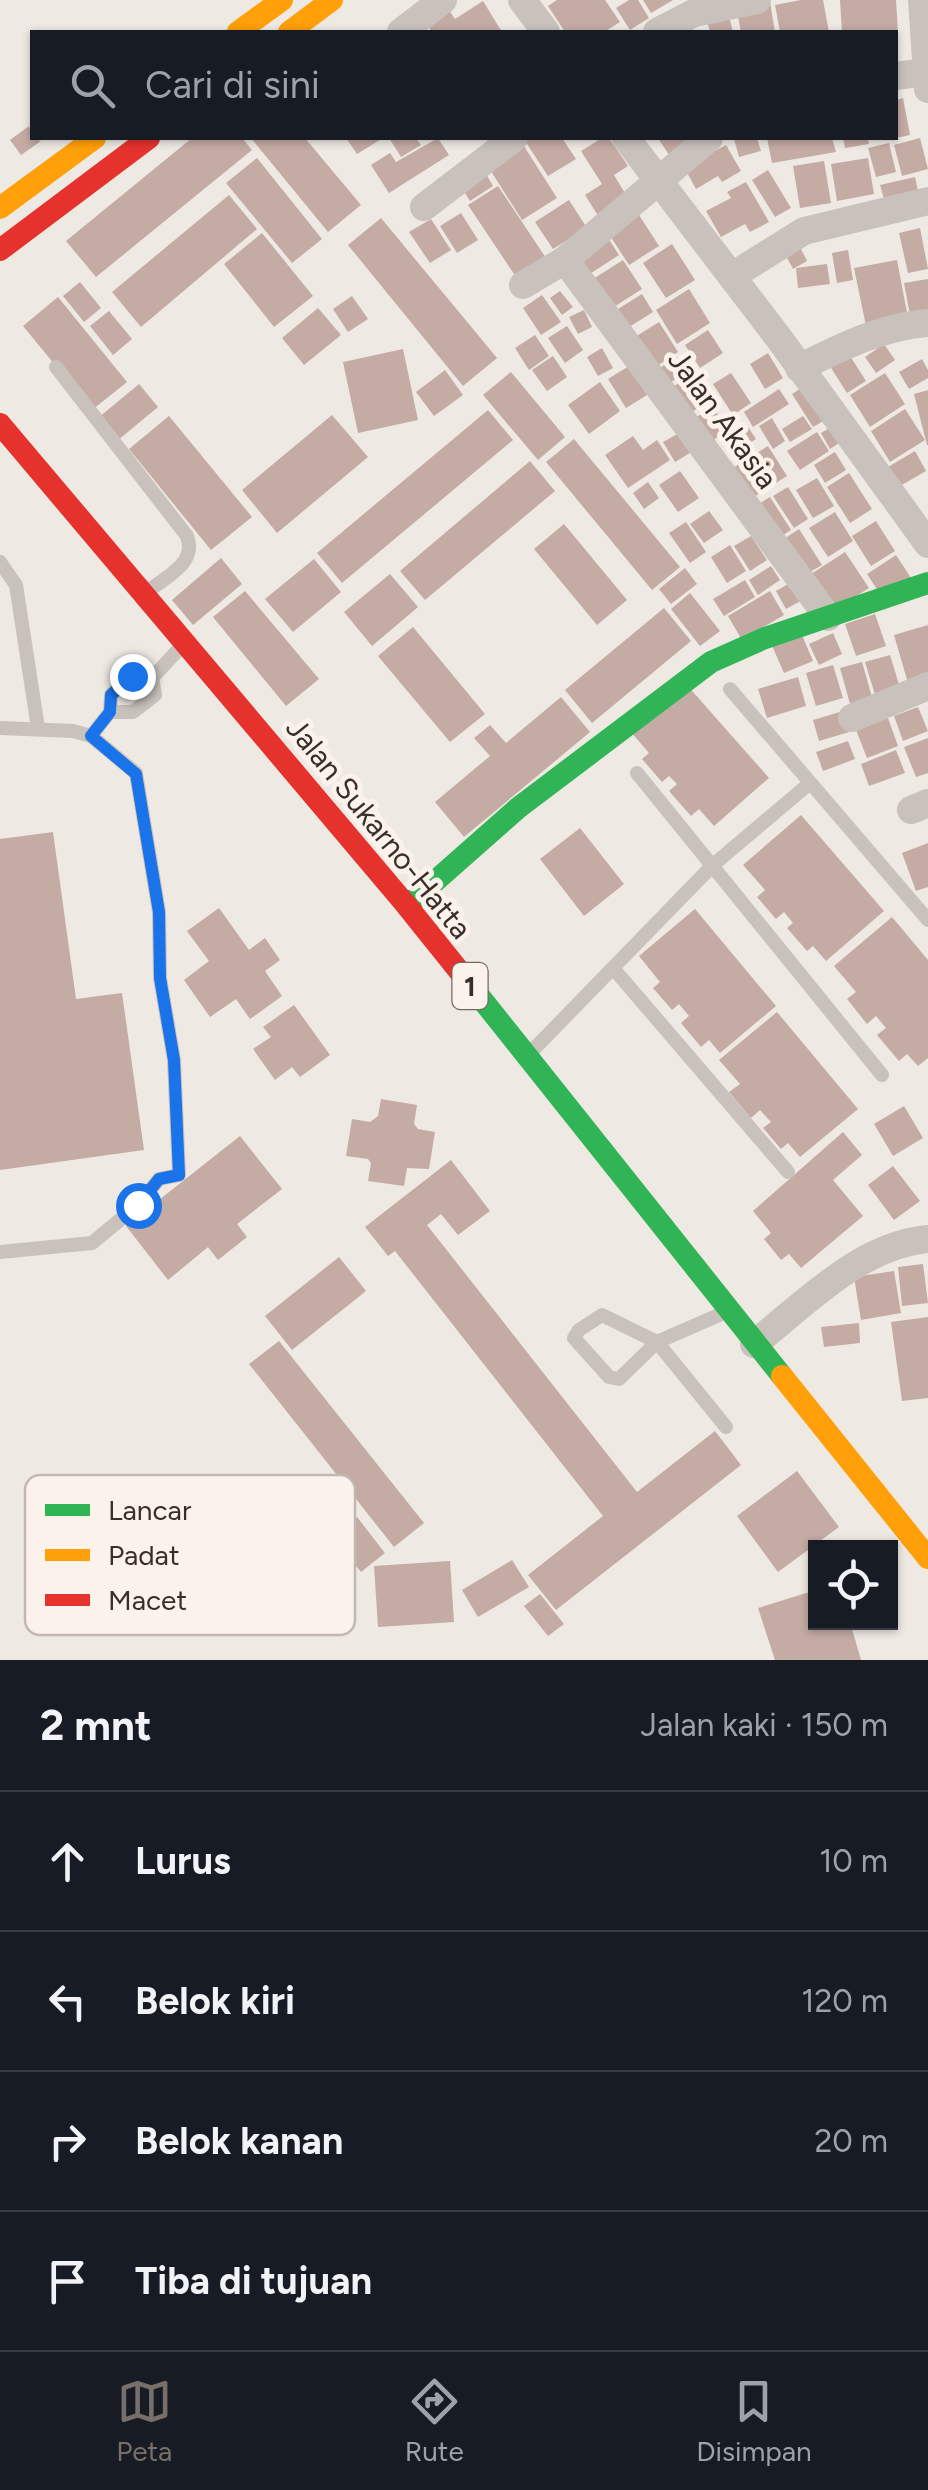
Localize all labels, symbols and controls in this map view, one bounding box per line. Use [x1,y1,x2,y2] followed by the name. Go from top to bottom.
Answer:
[30,30,898,140] search box
[65,58,120,113] icon: search
[145,62,320,108] text: Cari di sini
[660,342,786,496] street label: Jalan Akasia
[110,654,156,700] route end
[278,710,480,946] street label: Jalan Sukarno-Hatta
[452,963,488,1009] road number: 1
[116,1183,162,1229] route start
[25,1475,355,1635] legend
[108,1493,192,1527] text: Lancar
[108,1538,179,1572] text: Padat
[808,1540,898,1630] map controls
[808,1540,898,1630] button: locate
[108,1583,187,1617] text: Macet
[40,1700,152,1751] text: 2 mnt
[640,1706,888,1744] text: Jalan kaki · 150 m
[40,1834,95,1889] icon: ahead
[135,1838,231,1884] text: Lurus
[819,1842,888,1880] text: 10 m
[40,1974,95,2029] icon: left
[135,1978,295,2024] text: Belok kiri
[801,1982,888,2020] text: 120 m
[40,2114,95,2169] icon: right
[135,2118,343,2164] text: Belok kanan
[814,2122,888,2160] text: 20 m
[40,2254,95,2309] icon: arrive
[135,2258,372,2304] text: Tiba di tujuan
[116,2374,172,2468] tab: Peta
[405,2374,464,2468] tab: Rute
[696,2374,812,2468] tab: Disimpan

